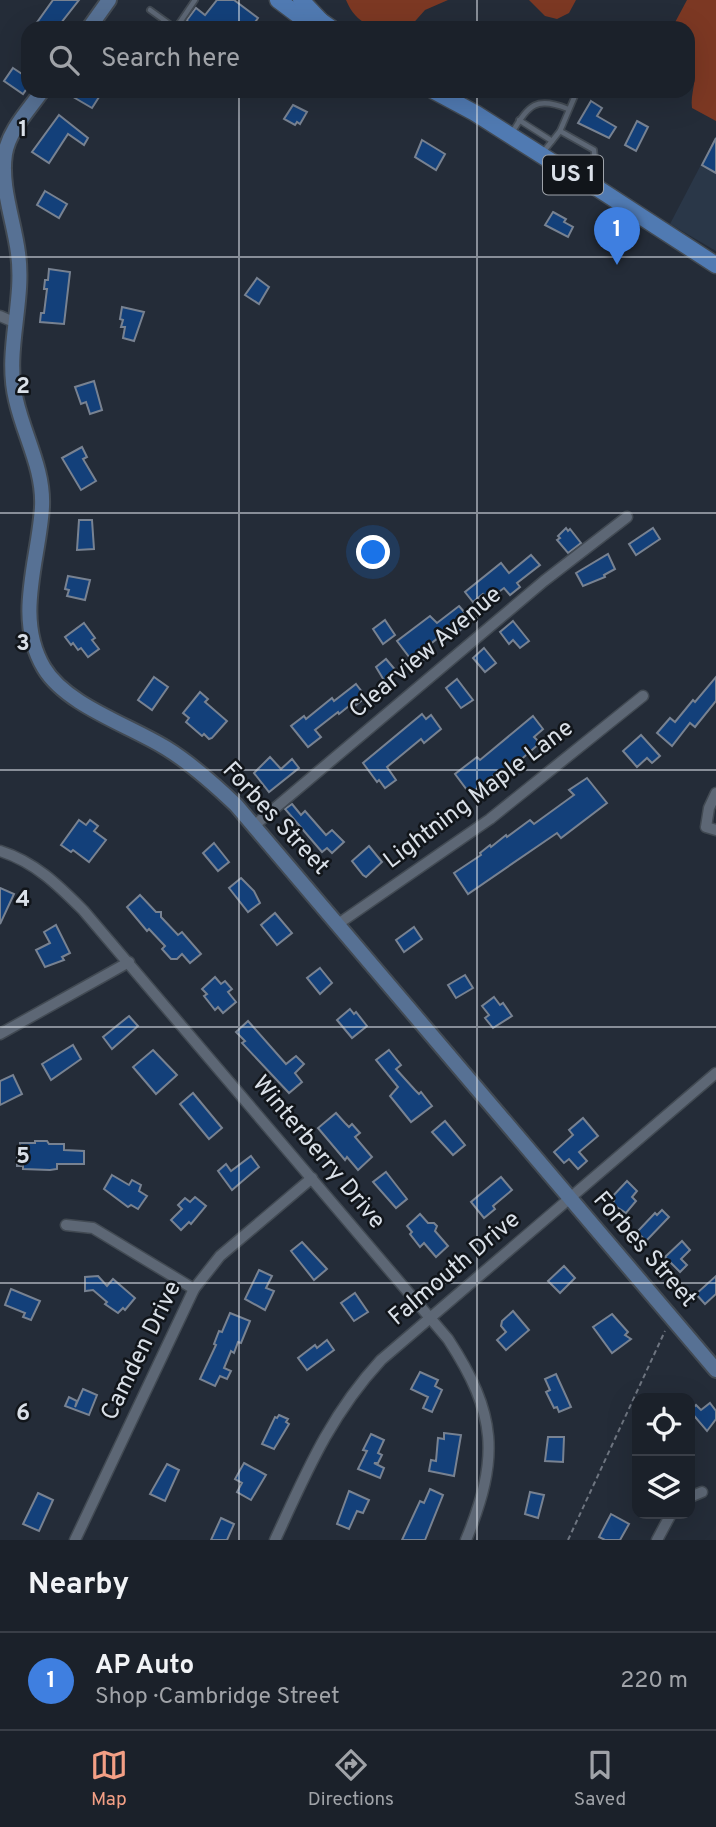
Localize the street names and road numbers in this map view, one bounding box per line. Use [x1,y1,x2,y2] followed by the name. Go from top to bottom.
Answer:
[543,156,603,194] road number: US 1
[343,580,509,726] street label: Clearview Avenue
[378,714,580,876] street label: Lightning Maple Lane
[215,756,335,882] street label: Forbes Street
[245,1070,391,1236] street label: Winterberry Drive
[586,1186,702,1314] street label: Forbes Street
[383,1205,527,1333] street label: Falmouth Drive
[95,1276,189,1426] street label: Camden Drive

